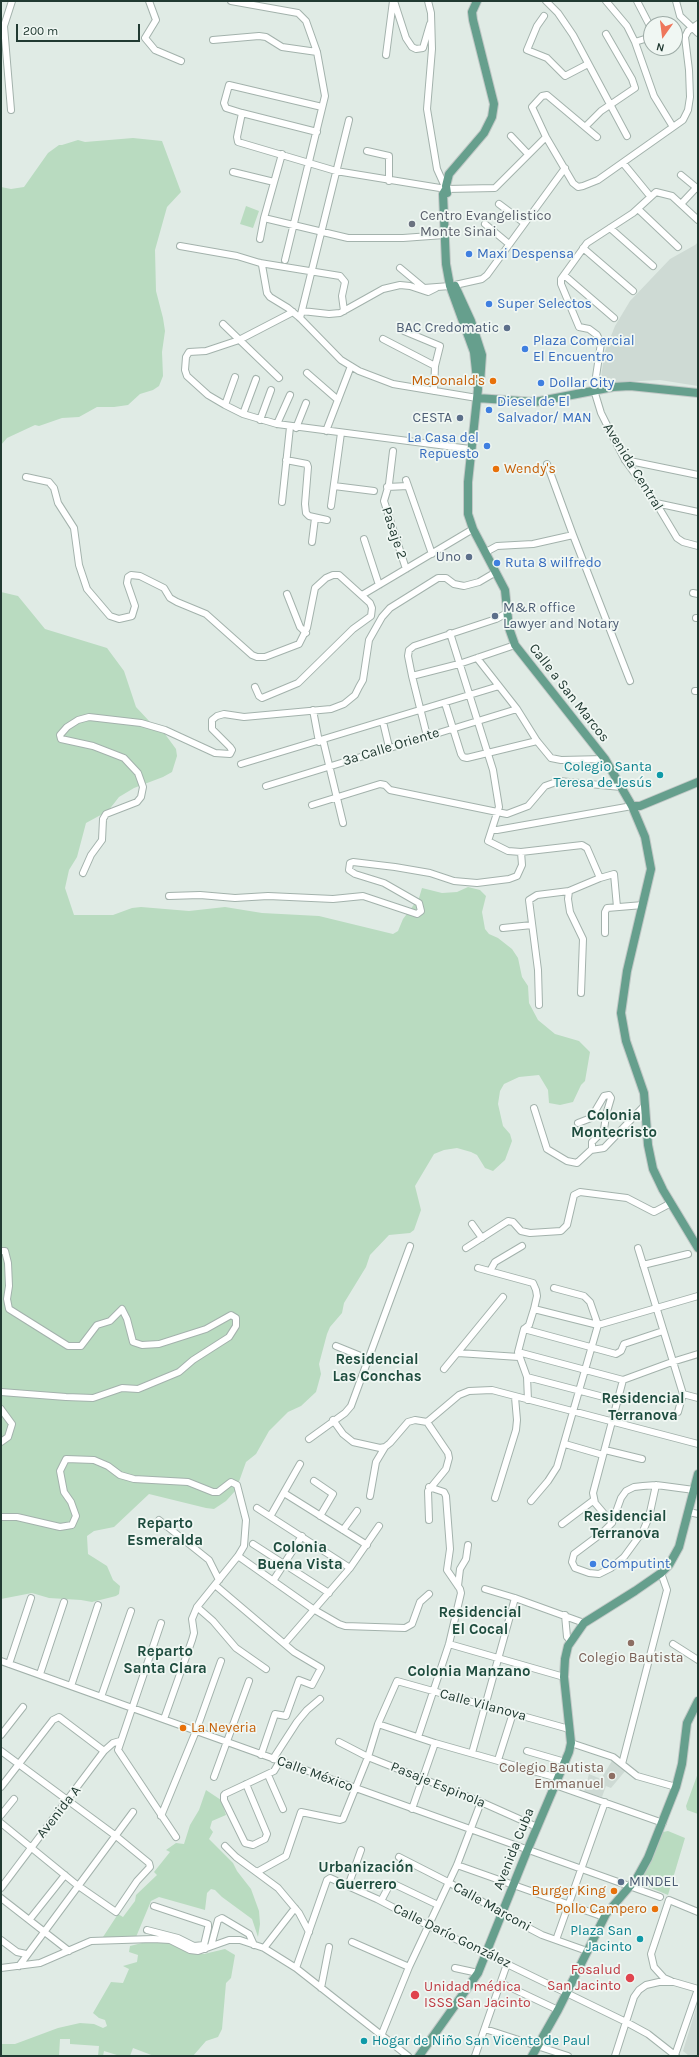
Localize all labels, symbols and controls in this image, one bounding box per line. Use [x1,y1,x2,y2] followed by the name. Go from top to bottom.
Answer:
[18,16,142,42] scale bar
[643,16,683,56] north arrow
[23,24,58,38] text: 200 m
[655,40,666,54] text: N
[420,208,551,240] place label: Centro Evangelistico Monte Sinai
[407,219,417,229] marker: Centro Evangelistico Monte Sinai
[477,246,574,262] place label: Maxi Despensa
[464,249,474,259] marker: Maxi Despensa
[497,296,592,312] place label: Super Selectos
[484,299,494,309] marker: Super Selectos
[396,320,499,336] place label: BAC Credomatic
[502,323,512,333] marker: BAC Credomatic
[533,333,635,366] place label: Plaza Comercial El Encuentro
[520,344,530,354] marker: Plaza Comercial El Encuentro
[411,373,485,389] place label: McDonald's
[549,375,614,391] place label: Dollar City
[488,376,498,386] marker: McDonald's
[536,378,546,388] marker: Dollar City
[497,394,592,426] place label: Diesel de El Salvador/ MAN
[484,405,494,415] marker: Diesel de El Salvador/ MAN
[413,410,452,426] place label: CESTA
[455,413,465,423] marker: CESTA
[599,420,667,514] street label: Avenida Central
[407,430,479,462] place label: La Casa del Repuesto
[482,441,492,451] marker: La Casa del Repuesto
[504,461,556,477] place label: Wendy's
[491,464,501,474] marker: Wendy's
[378,505,410,561] street label: Pasaje 2
[436,549,461,565] place label: Uno
[464,552,474,562] marker: Uno
[505,555,602,571] place label: Ruta 8 wilfredo
[492,558,502,568] marker: Ruta 8 wilfredo
[503,600,619,632] place label: M&R office Lawyer and Notary
[490,611,500,621] marker: M&R office Lawyer and Notary
[525,640,613,746] street label: Calle a San Marcos
[341,724,441,770] street label: 3a Calle Oriente
[553,759,652,792] place label: Colegio Santa Teresa de Jesús
[655,770,665,780] marker: Colegio Santa Teresa de Jesús
[571,1107,657,1142] district label: Colonia Montecristo
[332,1351,422,1386] district label: Residencial Las Conchas
[601,1390,685,1425] district label: Residencial Terranova
[583,1508,667,1543] district label: Residencial Terranova
[127,1515,203,1550] district label: Reparto Esmeralda
[257,1539,343,1574] district label: Colonia Buena Vista
[601,1556,670,1572] place label: Computint
[588,1559,598,1569] marker: Computint
[438,1604,522,1639] district label: Residencial El Cocal
[626,1638,636,1648] marker: Colegio Bautista
[123,1643,207,1678] district label: Reparto Santa Clara
[578,1650,684,1666] place label: Colegio Bautista
[407,1663,531,1681] district label: Colonia Manzano
[438,1685,528,1725] street label: Calle Vilanova
[191,1720,257,1736] place label: La Neveria
[178,1723,188,1733] marker: La Neveria
[275,1752,355,1796] street label: Calle México
[388,1758,488,1812] street label: Pasaje Espinola
[499,1760,604,1792] place label: Colegio Bautista Emmanuel
[607,1771,617,1781] marker: Colegio Bautista Emmanuel
[33,1782,85,1842] street label: Avenida A
[490,1806,538,1892] street label: Avenida Cuba
[318,1859,414,1894] district label: Urbanización Guerrero
[629,1874,678,1890] place label: MINDEL
[616,1877,626,1887] marker: MINDEL
[450,1879,534,1935] street label: Calle Marconi
[531,1883,606,1899] place label: Burger King
[609,1886,619,1896] marker: Burger King
[390,1900,514,1972] street label: Calle Darío González
[555,1901,647,1917] place label: Pollo Campero
[650,1904,660,1914] marker: Pollo Campero
[570,1923,632,1956] place label: Plaza San Jacinto
[635,1934,645,1944] marker: Plaza San Jacinto
[547,1962,621,1994] place label: Fosalud San Jacinto
[624,1972,636,1984] marker: Fosalud San Jacinto
[424,1979,531,2012] place label: Unidad médica ISSS San Jacinto
[409,1989,421,2001] marker: Unidad médica ISSS San Jacinto
[372,2033,590,2049] place label: Hogar de Niño San Vicente de Paul
[359,2036,369,2046] marker: Hogar de Niño San Vicente de Paul

